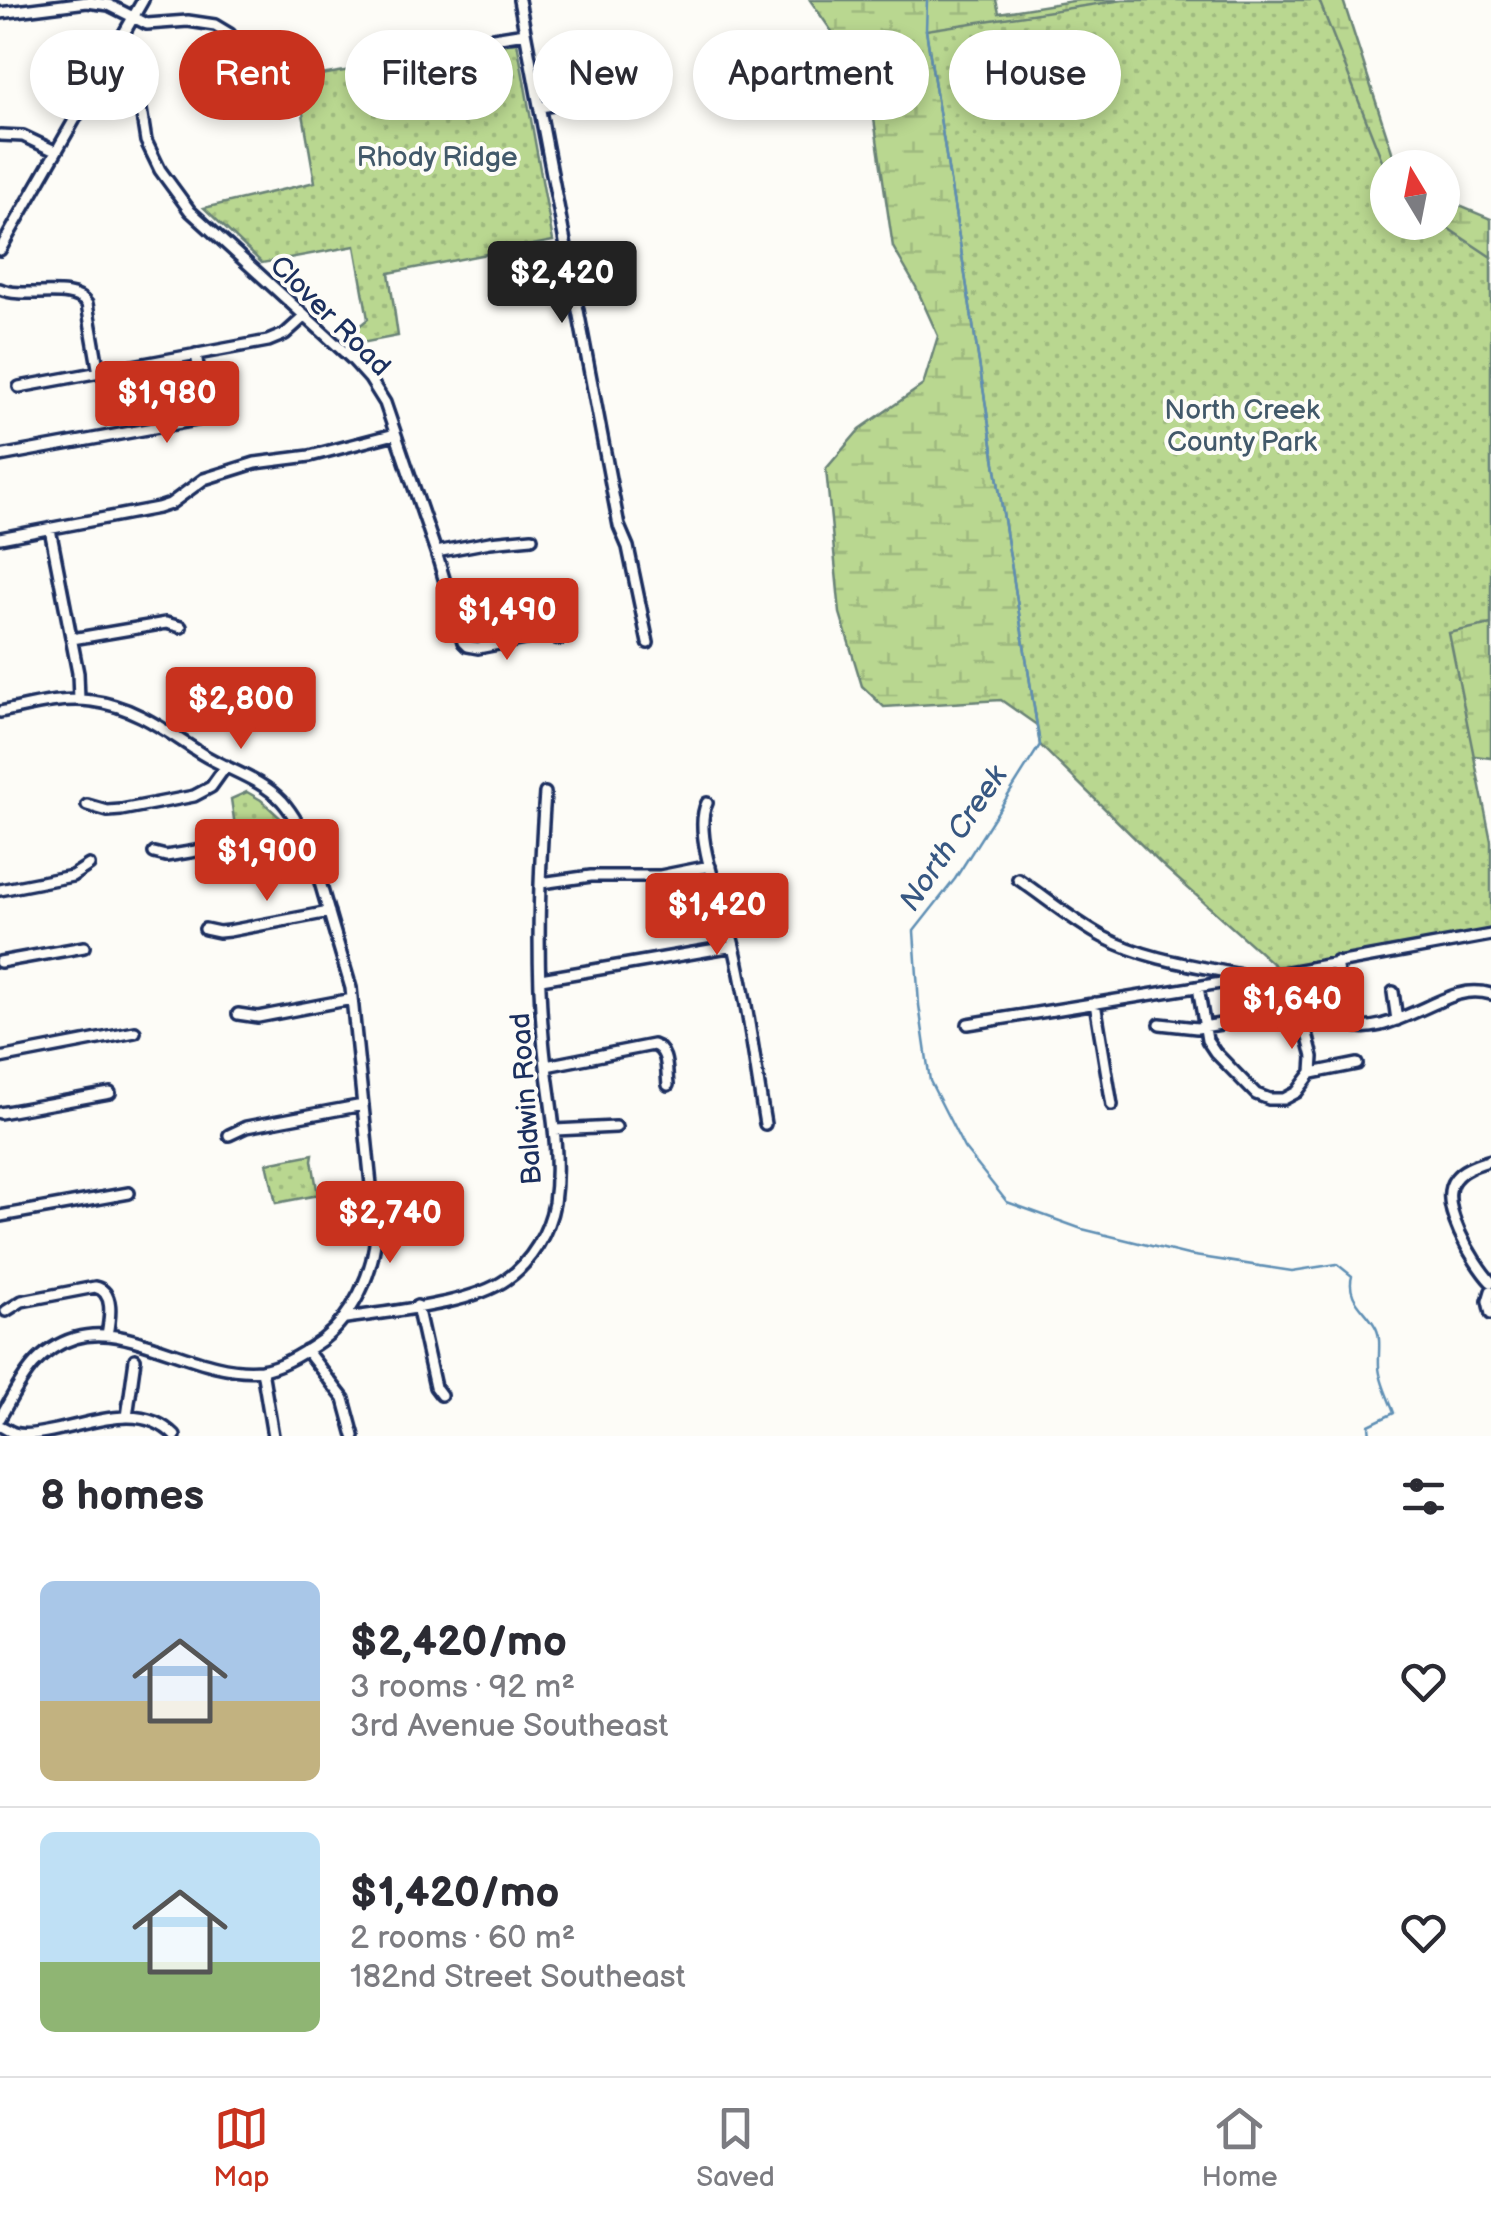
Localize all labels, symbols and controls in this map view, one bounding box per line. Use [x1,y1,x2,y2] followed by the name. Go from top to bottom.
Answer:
[30,30,159,120] chip: Buy
[179,30,325,120] chip: Rent
[345,30,513,120] chip: Filters
[533,30,673,120] chip: New
[693,30,929,120] chip: Apartment
[949,30,1121,120] chip: House
[356,141,518,174] park label: Rhody Ridge
[1370,150,1460,240] north arrow
[1370,150,1460,240] map controls
[481,241,643,326] pin: $2,420
[263,249,397,383] street label: Clover Road
[510,254,614,293] text: $2,420
[86,361,248,446] pin: $1,980
[117,374,217,413] text: $1,980
[1164,394,1320,459] park label: North Creek County Park
[426,578,588,663] pin: $1,490
[457,591,557,630] text: $1,490
[160,667,322,752] pin: $2,800
[188,680,294,719] text: $2,800
[892,758,1016,918] water label: North Creek
[186,819,348,904] pin: $1,900
[217,832,317,871] text: $1,900
[636,873,798,958] pin: $1,420
[667,886,767,925] text: $1,420
[1211,967,1373,1052] pin: $1,640
[1242,980,1342,1019] text: $1,640
[504,1012,549,1186] street label: Baldwin Road
[309,1181,471,1266] pin: $2,740
[338,1194,442,1233] text: $2,740
[1396,1469,1451,1524] icon: filters
[40,1471,204,1522] text: 8 homes
[350,1617,567,1668] text: $2,420/mo
[120,1621,240,1741] icon: home
[1396,1654,1451,1709] icon: heart
[350,1668,575,1707] text: 3 rooms · 92 m²
[350,1707,668,1746] text: 3rd Avenue Southeast
[350,1868,559,1919] text: $1,420/mo
[120,1872,240,1992] icon: home
[1396,1905,1451,1960] icon: heart
[350,1919,575,1958] text: 2 rooms · 60 m²
[350,1958,686,1997] text: 182nd Street Southeast
[213,2101,270,2194] tab: Map
[696,2101,775,2194] tab: Saved
[1202,2101,1278,2194] tab: Home

